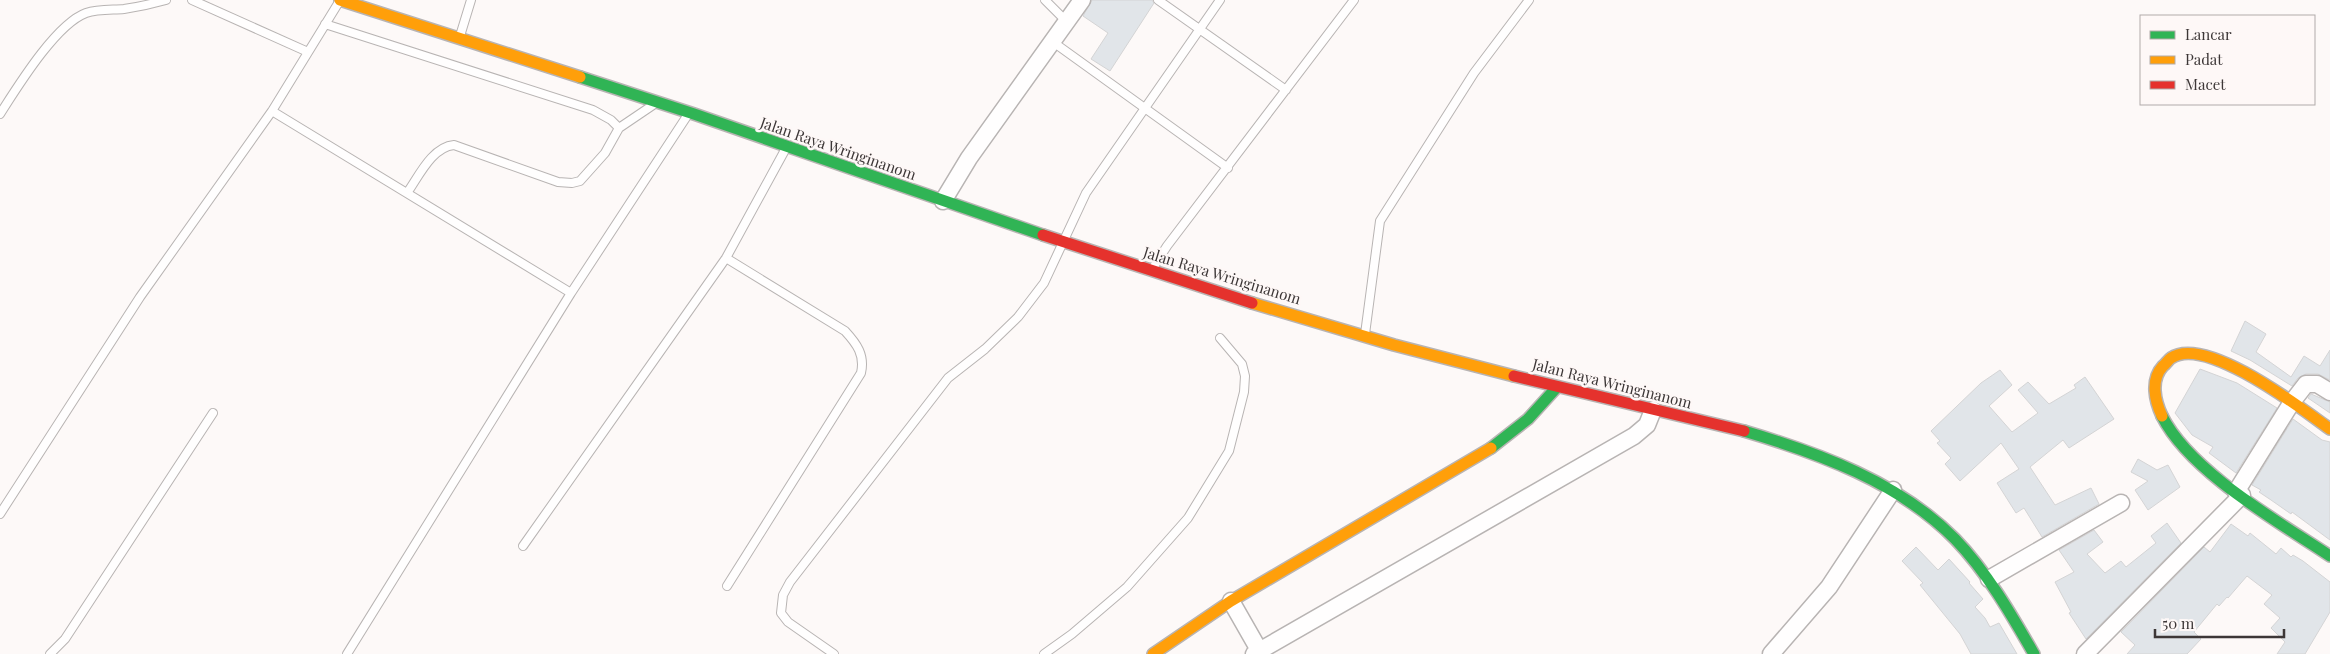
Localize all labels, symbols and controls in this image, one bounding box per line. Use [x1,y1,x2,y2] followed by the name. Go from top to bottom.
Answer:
[2140,15,2315,105] legend
[2185,24,2232,44] text: Lancar
[2185,49,2223,69] text: Padat
[2185,74,2226,94] text: Macet
[757,112,920,184] street label: Jalan Raya Wringinanom
[1140,241,1304,309] street label: Jalan Raya Wringinanom
[1529,353,1695,413] street label: Jalan Raya Wringinanom
[2155,606,2284,638] scale bar
[2162,613,2195,633] text: 50 m

